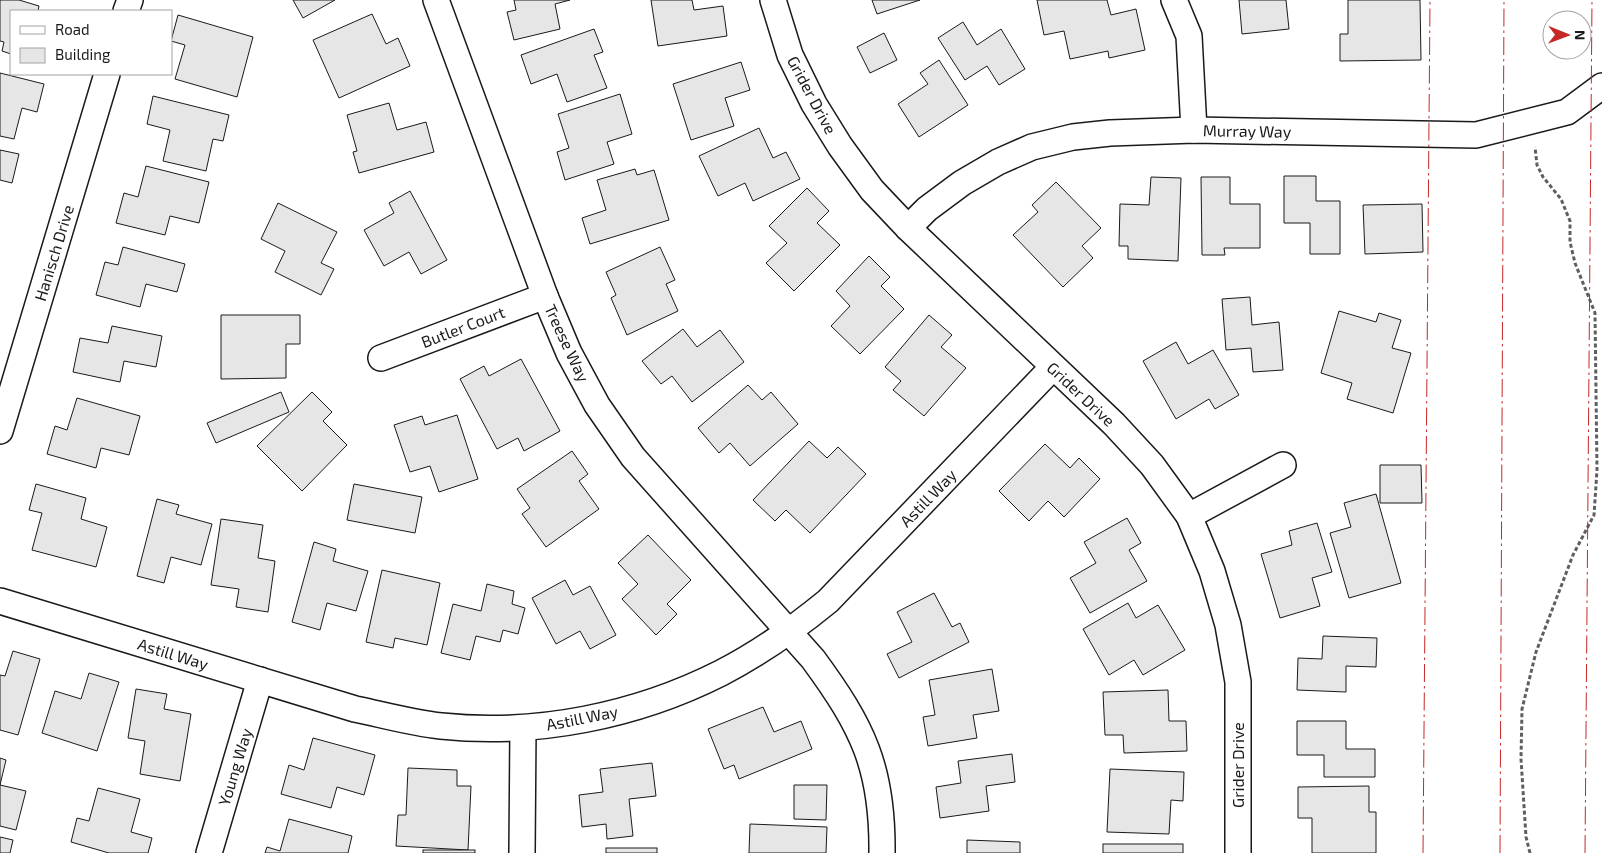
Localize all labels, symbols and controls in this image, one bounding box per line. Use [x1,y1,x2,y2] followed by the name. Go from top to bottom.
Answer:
[10,10,172,75] legend
[1542,10,1592,60] north arrow
[55,20,90,38] text: Road
[1572,30,1589,40] text: N
[55,45,111,63] text: Building
[784,52,841,137] street label: Grider Drive
[1203,120,1292,141] street label: Murray Way
[30,202,77,303] street label: Hanisch Drive
[541,301,594,385] street label: Treese Way
[418,302,507,351] street label: Butler Court
[1043,357,1119,430] street label: Grider Drive
[896,464,960,530] street label: Astill Way
[136,634,211,673] street label: Astill Way
[544,701,620,734] street label: Astill Way
[1228,722,1247,808] street label: Grider Drive
[214,725,255,808] street label: Young Way

